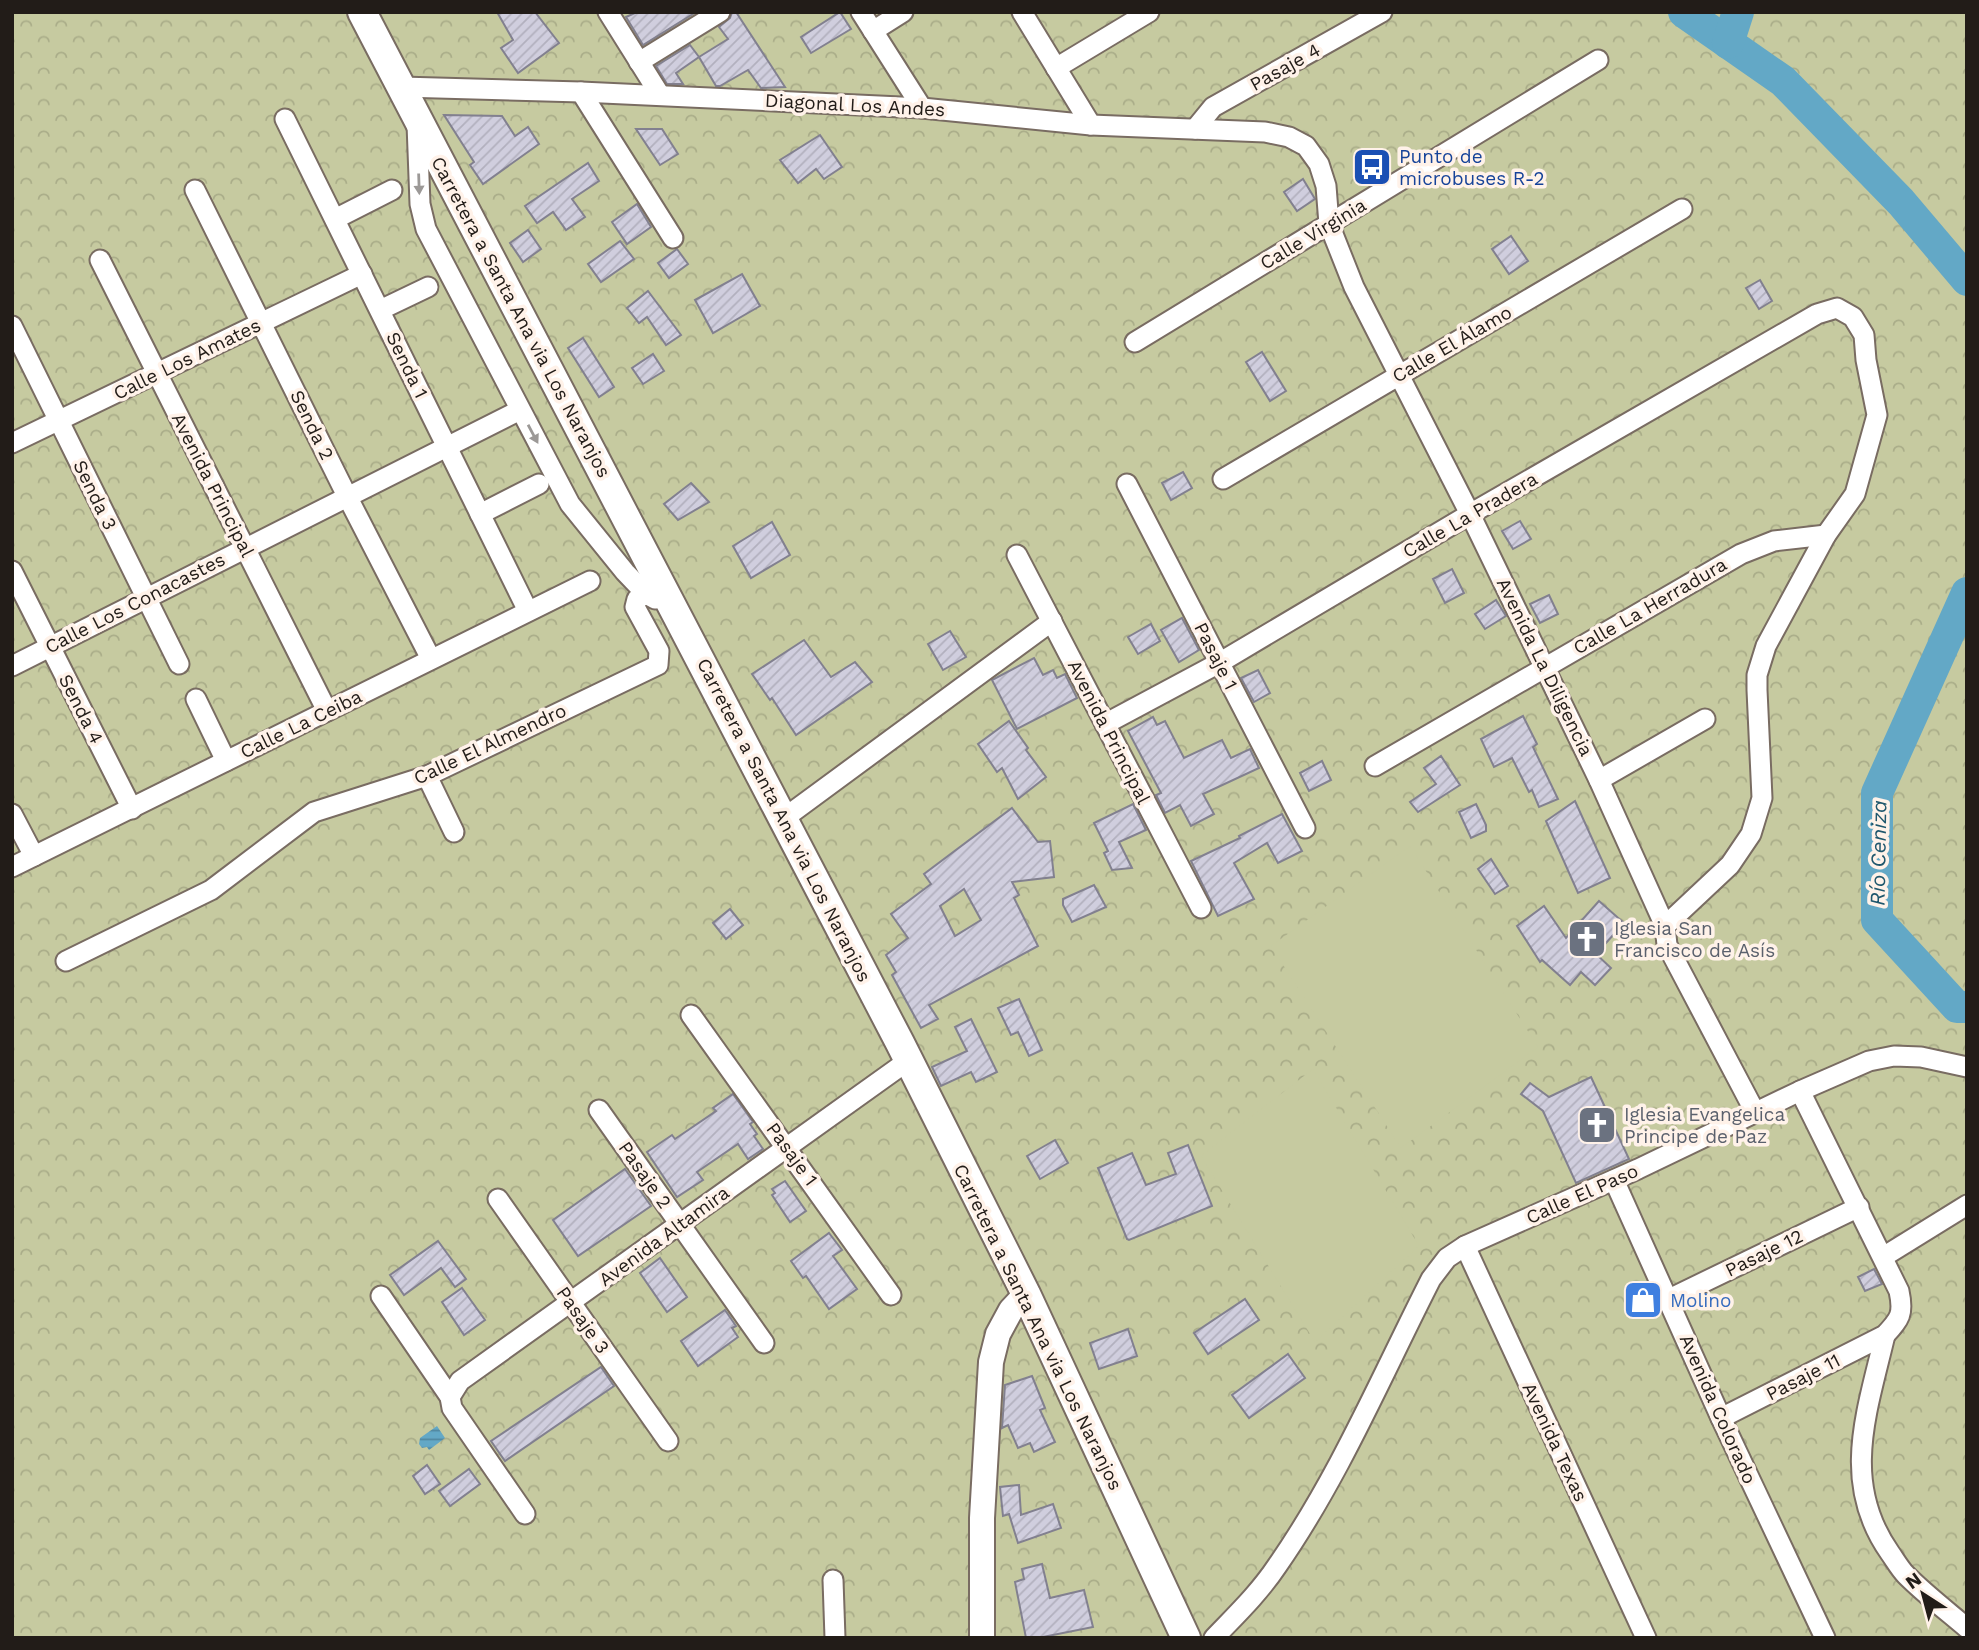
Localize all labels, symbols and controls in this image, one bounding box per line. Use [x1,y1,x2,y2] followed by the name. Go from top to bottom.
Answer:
[1246,38,1324,96] street label: Pasaje 4
[764,89,946,121] street label: Diagonal Los Andes
[1399,145,1545,190] place label: Punto de microbuses R-2
[1351,146,1393,188] bus stop icon: Punto de microbuses R-2
[426,152,616,482] street label: Carretera a Santa Ana via Los Naranjos
[414,174,425,196] one-way arrow
[1256,193,1370,275] street label: Calle Virginia
[1388,300,1516,388] street label: Calle El Álamo
[110,313,264,405] street label: Calle Los Amates
[381,328,433,402] street label: Senda 1
[285,386,339,464] street label: Senda 2
[167,409,259,561] street label: Avenida Principal
[527,424,539,444] one-way arrow
[68,456,122,534] street label: Senda 3
[1398,467,1542,563] street label: Calle La Pradera
[41,548,229,658] street label: Calle Los Conacastes
[1569,553,1731,659] street label: Calle La Herradura
[1492,574,1598,760] street label: Avenida La Diligencia
[1189,618,1243,694] street label: Pasaje 1
[692,654,876,986] street label: Carretera a Santa Ana via Los Naranjos
[1063,656,1155,808] street label: Avenida Principal
[54,670,108,748] street label: Senda 4
[236,684,366,763] street label: Calle La Ceiba
[410,699,570,789] street label: Calle El Almendro
[1865,800,1891,906] water label: Río Ceniza
[1614,917,1775,962] place label: Iglesia San Francisco de Asís
[1566,918,1608,960] church icon: Iglesia San Francisco de Asís
[1624,1103,1785,1148] place label: Iglesia Evangelica Principe de Paz
[1576,1104,1618,1146] church icon: Iglesia Evangelica Principe de Paz
[761,1118,823,1190] street label: Pasaje 1
[614,1137,676,1213] street label: Pasaje 2
[1522,1159,1642,1229] street label: Calle El Paso
[949,1160,1127,1494] street label: Carretera a Santa Ana via Los Naranjos
[594,1181,734,1291] street label: Avenida Altamira
[1721,1224,1807,1282] street label: Pasaje 12
[1622,1279,1664,1321] shop icon: Molino
[552,1282,614,1358] street label: Pasaje 3
[1670,1289,1732,1312] place label: Molino
[1675,1331,1761,1487] street label: Avenida Colorado
[1762,1349,1844,1405] street label: Pasaje 11
[1517,1379,1593,1505] street label: Avenida Texas
[1888,1559,1958,1629] north arrow
[1901,1567,1926,1594] text: N

